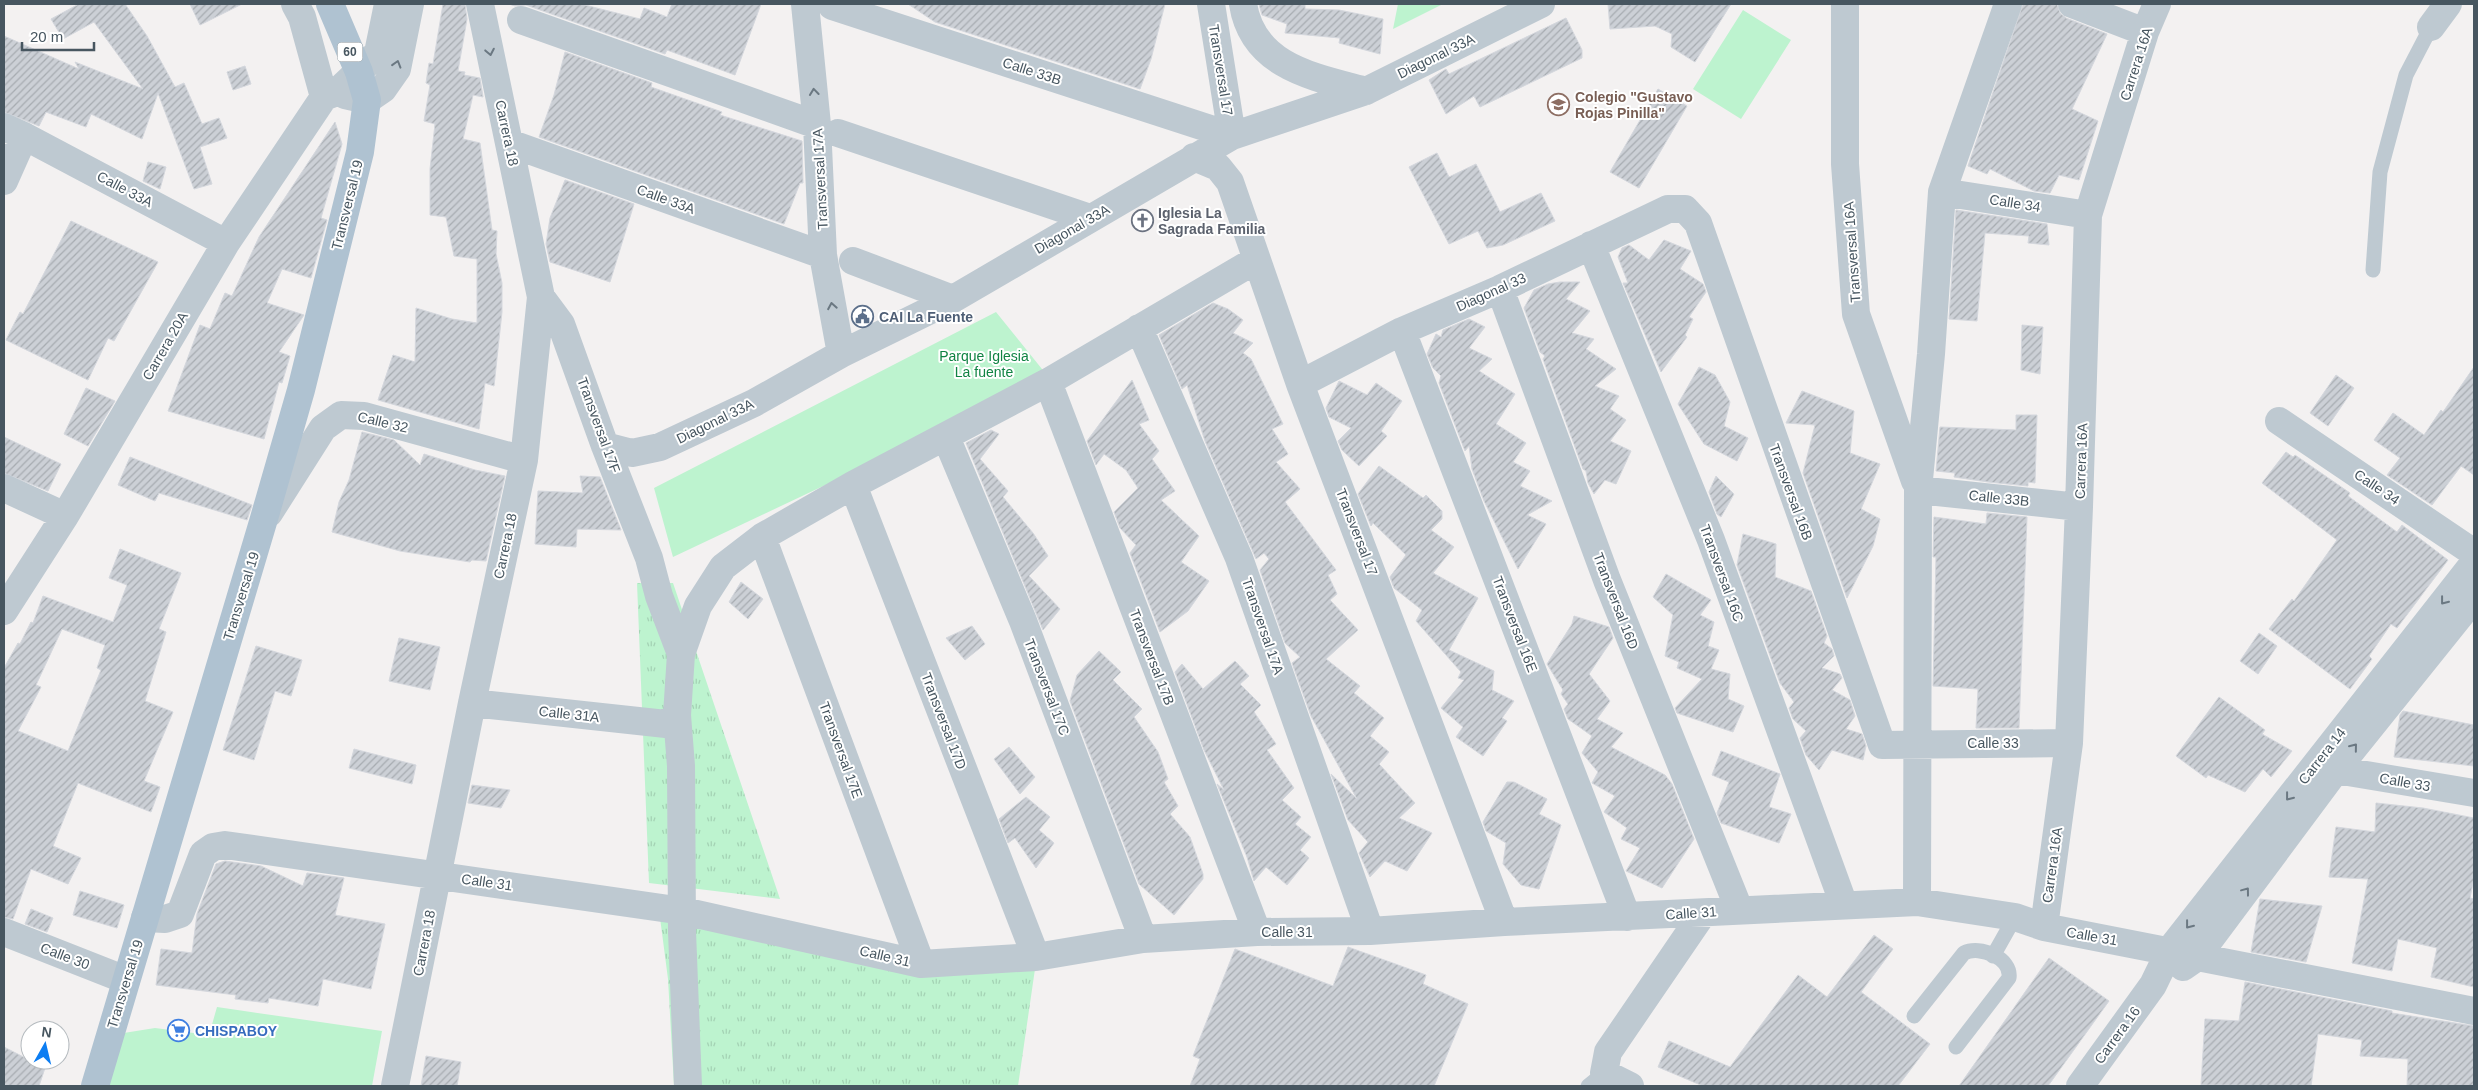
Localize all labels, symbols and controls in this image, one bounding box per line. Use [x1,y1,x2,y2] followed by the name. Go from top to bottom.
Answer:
[22,20,95,52] scale bar
[1206,23,1236,117] street label: Transversal 17
[2117,25,2156,103] street label: Carrera 16A
[30,28,63,45] text: 20 m
[1395,30,1478,82] street label: Diagonal 33A
[338,42,362,62] road number: 60
[484,47,495,56] one-way arrow
[1001,54,1063,88] street label: Calle 33B
[392,61,402,69] one-way arrow
[809,88,820,96] one-way arrow
[1575,89,1693,121] place label: Colegio "Gustavo Rojas Pinilla"
[1547,93,1571,117] school or university icon: Colegio "Gustavo Rojas Pinilla"
[492,99,522,168] street label: Carrera 18
[809,127,831,230] street label: Transversal 17A
[328,158,366,252] street label: Transversal 19
[94,168,156,211] street label: Calle 33A
[635,181,698,217] street label: Calle 33A
[1988,191,2042,215] street label: Calle 34
[1840,200,1864,303] street label: Transversal 16A
[1032,201,1113,257] street label: Diagonal 33A
[1158,205,1266,237] place label: Iglesia La Sagrada Familia
[1130,209,1154,233] church icon: Iglesia La Sagrada Familia
[1454,269,1529,315] street label: Diagonal 33
[828,302,838,311] one-way arrow
[851,305,875,329] public building icon: CAI La Fuente
[139,308,191,383] street label: Carrera 20A
[879,309,973,325] place label: CAI La Fuente
[939,348,1029,380] park label: Parque Iglesia La fuente
[574,375,624,475] street label: Transversal 17F
[674,395,757,447] street label: Diagonal 33A
[356,408,410,436] street label: Calle 32
[2072,422,2090,499] street label: Carrera 16A
[1766,442,1816,542] street label: Transversal 16B
[2351,466,2403,508] street label: Calle 34
[1333,486,1381,578] street label: Transversal 17
[1968,487,2030,509] street label: Calle 33B
[490,511,520,580] street label: Carrera 18
[1697,522,1747,624] street label: Transversal 16C
[220,549,262,642] street label: Transversal 19
[1590,550,1642,652] street label: Transversal 16D
[1489,574,1541,674] street label: Transversal 16E
[1239,575,1287,677] street label: Transversal 17A
[2441,595,2450,605] one-way arrow
[1126,607,1178,707] street label: Transversal 17B
[1021,636,1073,738] street label: Transversal 17C
[918,670,970,772] street label: Transversal 17D
[816,700,866,800] street label: Transversal 17E
[538,703,601,725] street label: Calle 31A
[2295,725,2349,787] street label: Carrera 14
[1967,735,2019,751] street label: Calle 33
[2349,744,2357,753] one-way arrow
[2378,770,2432,794] street label: Calle 33
[2286,792,2295,801] one-way arrow
[2039,825,2065,904] street label: Carrera 16A
[460,871,514,894] street label: Calle 31
[2240,887,2249,897] one-way arrow
[1665,903,1717,923] street label: Calle 31
[410,908,438,977] street label: Carrera 18
[2186,919,2195,929] one-way arrow
[1261,924,1313,940] street label: Calle 31
[2065,924,2119,948] street label: Calle 31
[104,937,146,1030] street label: Transversal 19
[38,939,92,973] street label: Calle 30
[858,942,912,970] street label: Calle 31
[2091,1003,2143,1067] street label: Carrera 16
[167,1019,191,1043] supermarket icon: CHISPABOY
[20,1020,70,1070] north arrow
[41,1023,53,1041] text: N
[195,1023,278,1039] place label: CHISPABOY

